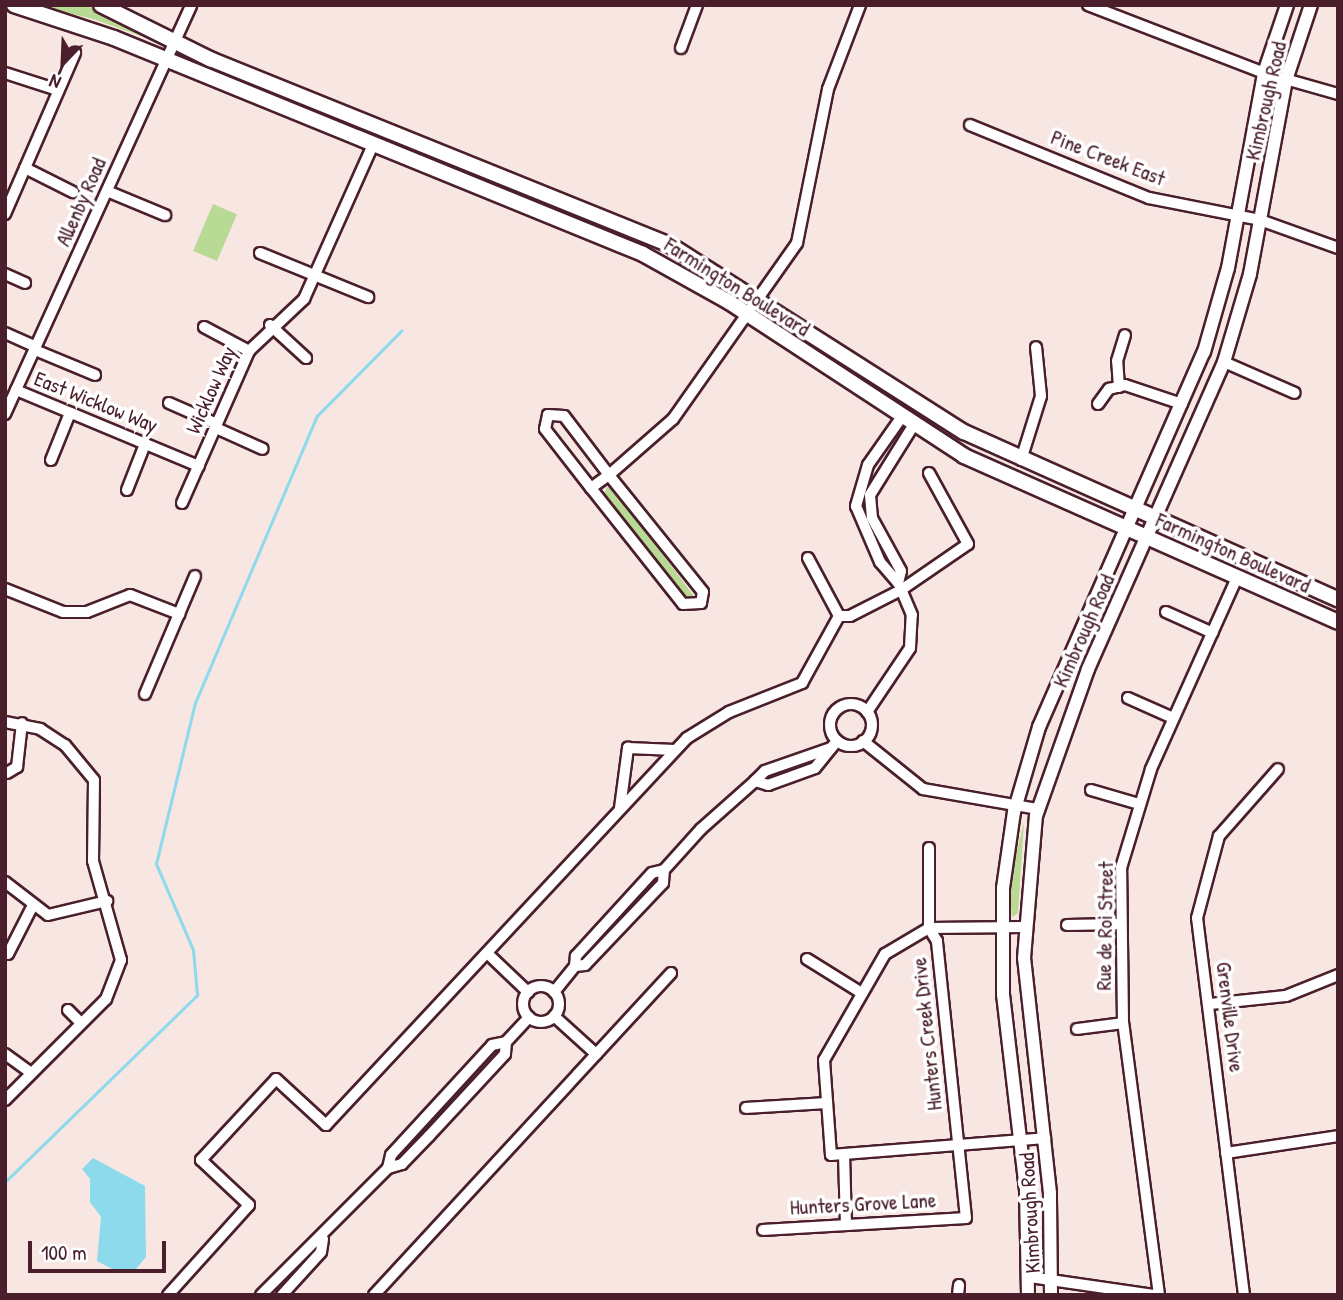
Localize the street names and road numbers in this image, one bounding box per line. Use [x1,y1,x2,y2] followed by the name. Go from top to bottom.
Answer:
[1240,39,1292,163] street label: Kimbrough Road
[1047,125,1169,191] street label: Pine Creek East
[50,154,112,250] street label: Allenby Road
[660,232,814,342] street label: Farmington Boulevard
[181,342,241,438] street label: Wicklow Way
[31,366,161,438] street label: East Wicklow Way
[1152,508,1314,598] street label: Farmington Boulevard
[1048,571,1120,691] street label: Kimbrough Road
[1091,861,1119,991] street label: Rue de Roi Street
[906,956,948,1112] street label: Hunters Creek Drive
[1211,960,1249,1074] street label: Grenville Drive
[1014,1152,1046,1274] street label: Kimbrough Road
[789,1188,937,1220] street label: Hunters Grove Lane

